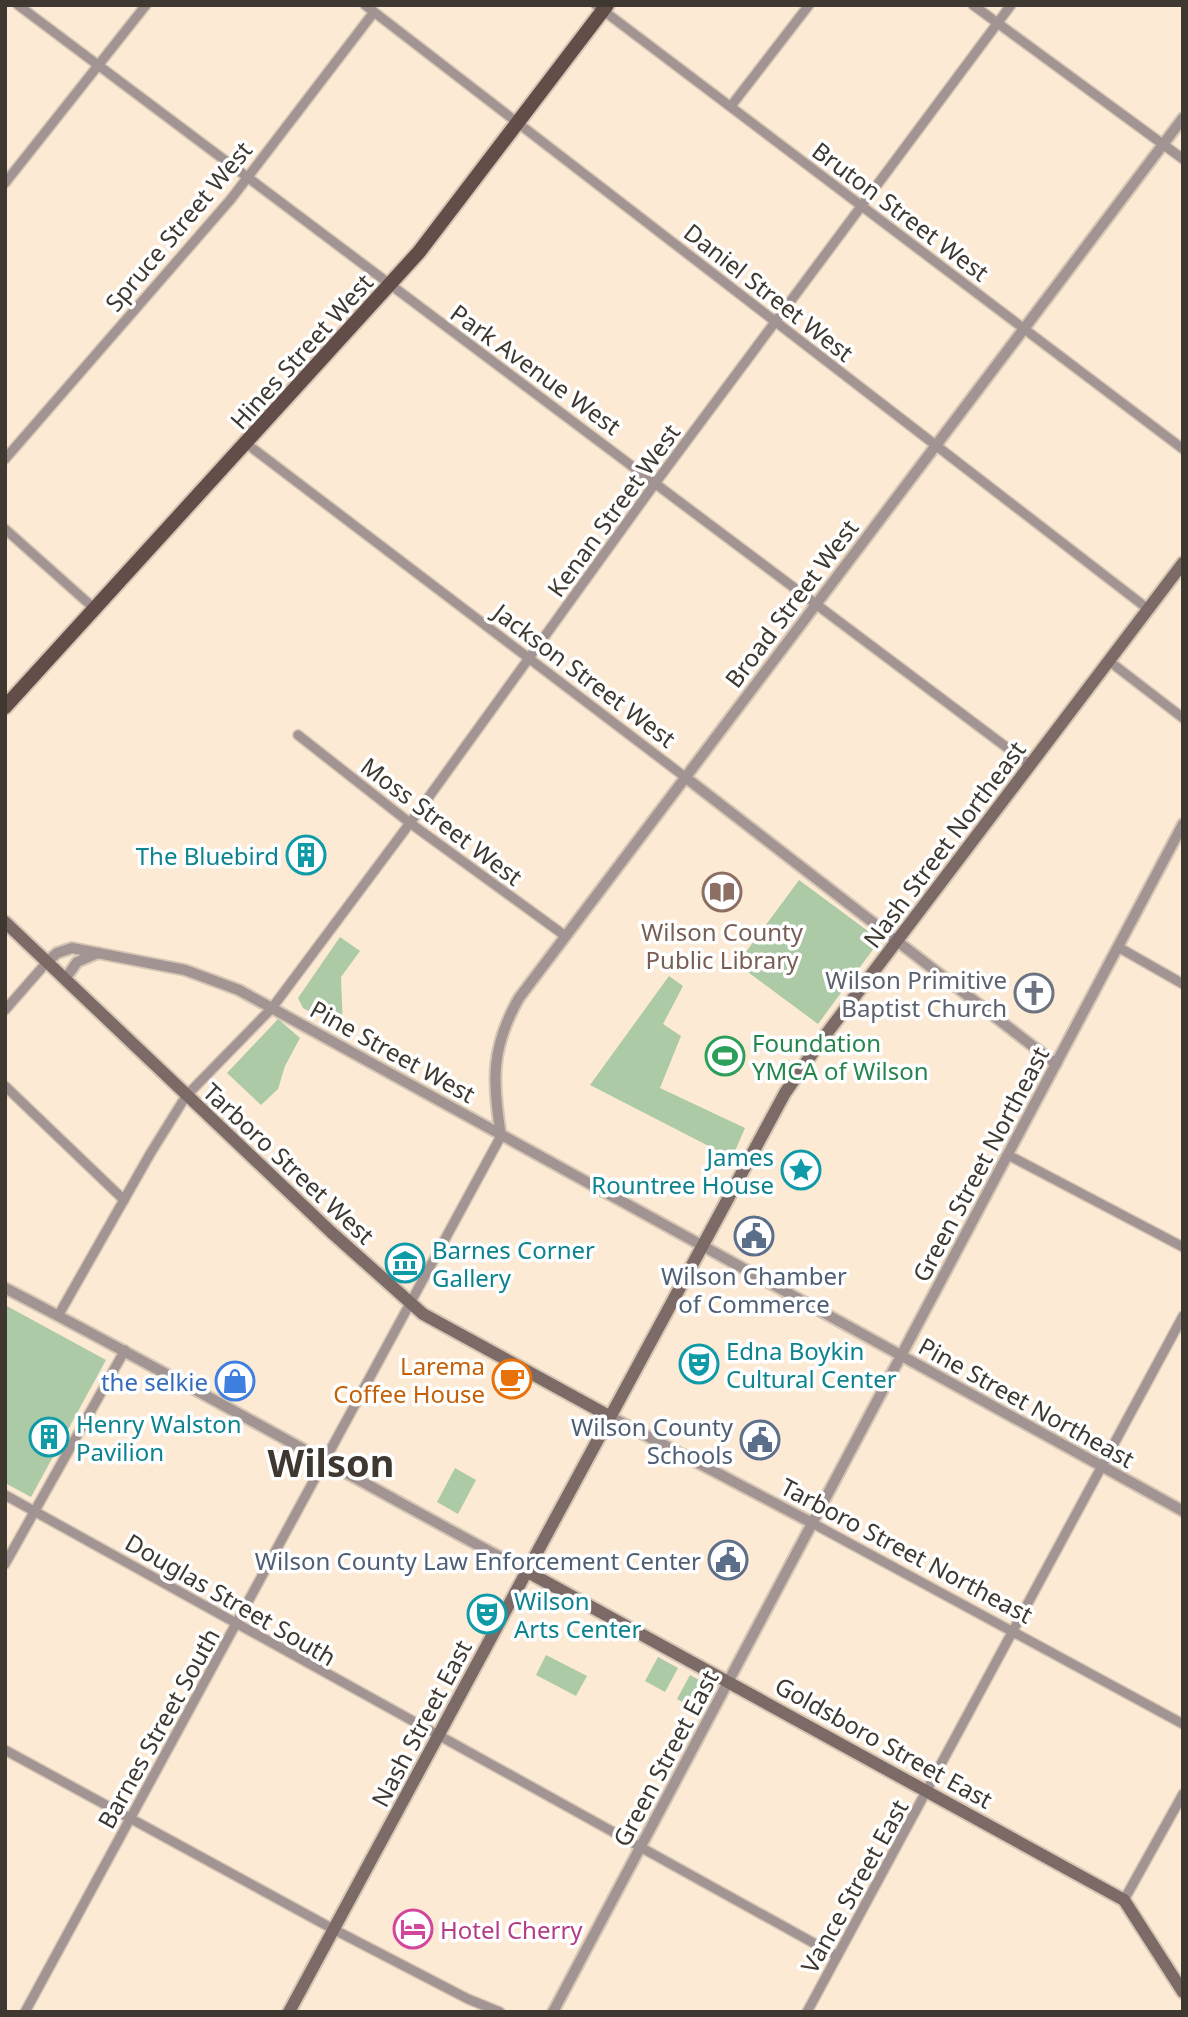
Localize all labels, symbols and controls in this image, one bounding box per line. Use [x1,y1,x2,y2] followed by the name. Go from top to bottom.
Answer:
[97,134,259,318] street label: Spruce Street West
[806,134,996,289] street label: Bruton Street West
[677,215,861,369] street label: Daniel Street West
[222,266,380,436] street label: Hines Street West
[444,296,628,442] street label: Park Avenue West
[539,416,687,603] street label: Kenan Street West
[717,512,865,694] street label: Broad Street West
[486,594,683,755] street label: Jackson Street West
[855,734,1033,954] street label: Nash Street Northeast
[354,749,530,893] street label: Moss Street West
[285,834,327,876] building icon: The Bluebird
[136,839,279,872] place label: The Bluebird
[701,871,743,913] library icon: Wilson County Public Library
[641,915,804,976] place label: Wilson County Public Library
[825,963,1007,1024] place label: Wilson Primitive Baptist Church
[1013,972,1055,1014] church icon: Wilson Primitive Baptist Church
[304,992,482,1110] street label: Pine Street West
[752,1026,929,1087] place label: Foundation YMCA of Wilson
[704,1035,746,1077] sports icon: Foundation YMCA of Wilson
[904,1040,1056,1287] street label: Green Street Northeast
[196,1075,382,1251] street label: Tarboro Street West
[591,1140,774,1201] place label: James Rountree House
[780,1149,822,1191] place icon: James Rountree House
[733,1215,775,1257] public building icon: Wilson Chamber of Commerce
[432,1233,595,1294] place label: Barnes Corner Gallery
[384,1242,426,1284] museum icon: Barnes Corner Gallery
[661,1259,847,1320] place label: Wilson Chamber of Commerce
[913,1329,1141,1475] street label: Pine Street Northeast
[726,1334,897,1395] place label: Edna Boykin Cultural Center
[678,1343,720,1385] theatre icon: Edna Boykin Cultural Center
[333,1349,485,1410] place label: Larema Coffee House
[491,1358,533,1400] cafe icon: Larema Coffee House
[214,1360,256,1402] shop icon: the selkie
[101,1365,208,1398] place label: the selkie
[76,1407,242,1468] place label: Henry Walston Pavilion
[571,1410,734,1471] place label: Wilson County Schools
[28,1416,70,1458] building icon: Henry Walston Pavilion
[739,1419,781,1461] public building icon: Wilson County Schools
[268,1436,394,1488] district label: Wilson
[775,1470,1039,1631] street label: Tarboro Street Northeast
[120,1525,342,1673] street label: Douglas Street South
[707,1539,749,1581] public building icon: Wilson County Law Enforcement Center
[255,1544,701,1577] place label: Wilson County Law Enforcement Center
[514,1584,641,1645] place label: Wilson Arts Center
[466,1593,508,1635] theatre icon: Wilson Arts Center
[89,1622,227,1834] street label: Barnes Street South
[363,1634,479,1812] street label: Nash Street East
[605,1664,726,1852] street label: Green Street East
[769,1668,999,1816] street label: Goldsboro Street East
[793,1793,916,1979] street label: Vance Street East
[392,1908,434,1950] hotel icon: Hotel Cherry
[440,1913,583,1946] place label: Hotel Cherry

